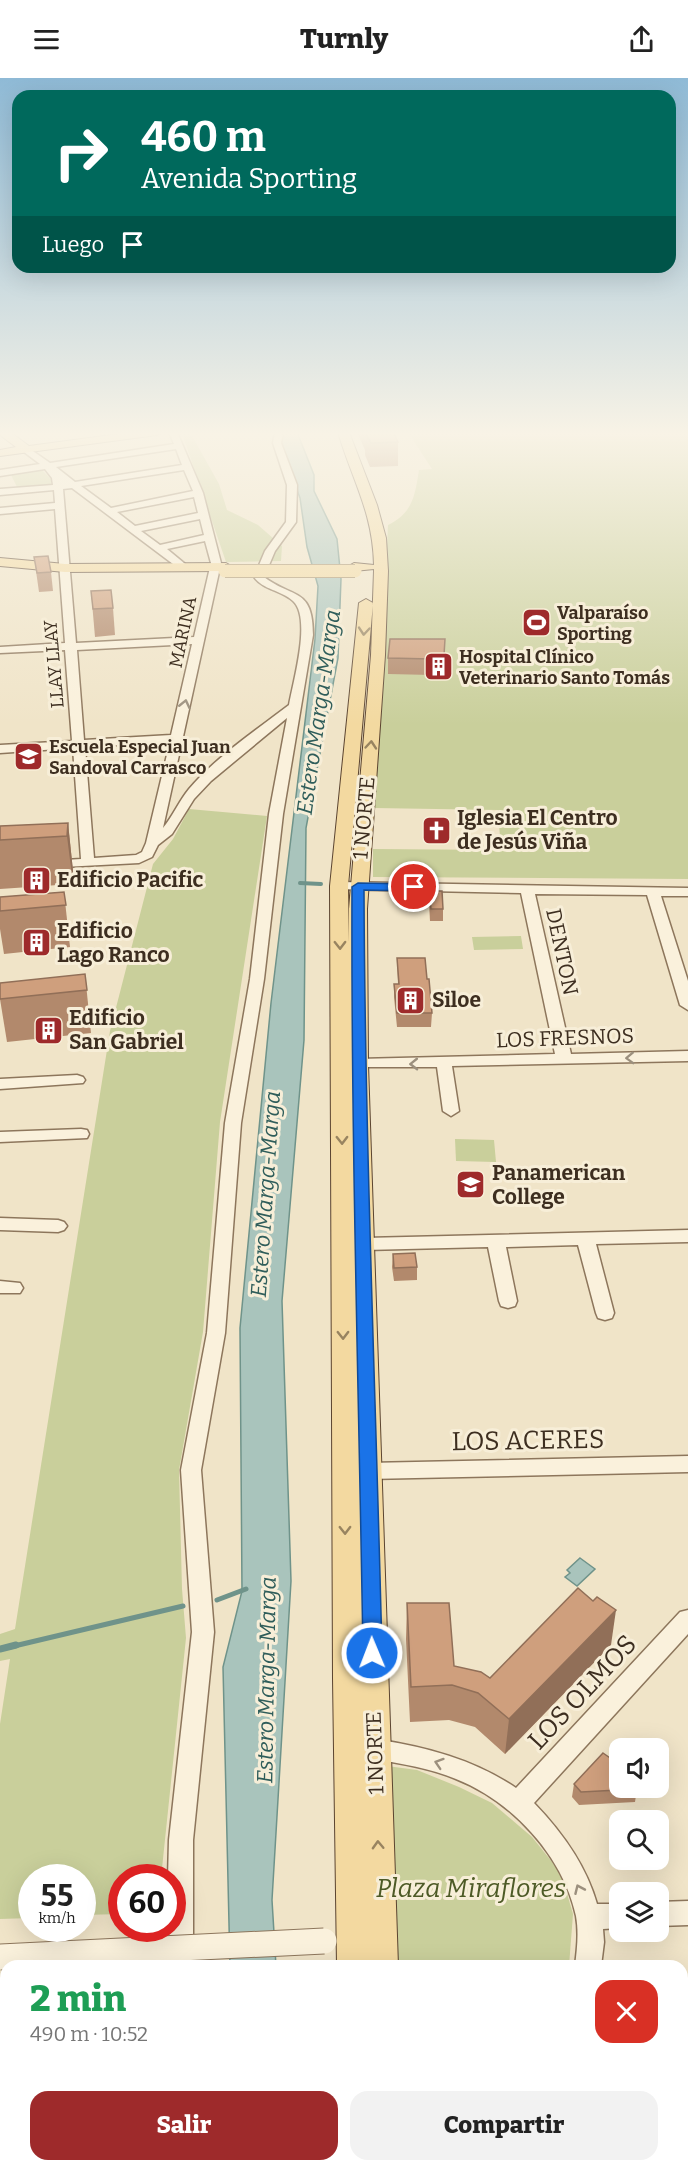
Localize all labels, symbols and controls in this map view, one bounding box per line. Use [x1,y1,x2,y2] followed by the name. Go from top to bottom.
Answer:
[30,23,63,56] icon: menu
[300,23,388,55] text: Turnly
[625,23,658,56] icon: share
[141,112,266,162] text: 460 m
[42,114,120,192] icon: right
[141,163,357,195] text: Avenida Sporting
[116,228,149,261] icon: arrive
[42,231,104,258] text: Luego
[165,594,201,670] street label: MARINA
[557,602,648,645] place label: Valparaíso Sporting
[520,607,552,639] sports icon: Valparaíso Sporting
[291,608,346,816] water label: Estero Marga-Marga
[39,619,69,709] street label: LLAY LLAY
[358,627,371,636] one-way arrow
[459,646,670,689] place label: Hospital Clínico Veterinario Santo Tomás
[422,651,454,683] building icon: Hospital Clínico Veterinario Santo Tomás
[178,700,191,710] one-way arrow
[49,736,231,779] place label: Escuela Especial Juan Sandoval Carrasco
[364,740,377,749] one-way arrow
[12,741,44,773] school or university icon: Escuela Especial Juan Sandoval Carrasco
[347,775,381,861] street label: 1 NORTE
[457,805,618,855] place label: Iglesia El Centro de Jesús Viña
[420,814,452,846] church icon: Iglesia El Centro de Jesús Viña
[388,861,439,912] pin
[20,864,52,896] building icon: Edificio Pacific
[57,867,204,893] place label: Edificio Pacific
[397,870,430,903] icon: arrive
[540,906,584,998] street label: DENTON
[57,918,170,968] place label: Edificio Lago Ranco
[20,927,52,959] building icon: Edificio Lago Ranco
[334,940,346,949] one-way arrow
[395,984,427,1016] building icon: Siloe
[432,987,481,1013] place label: Siloe
[69,1005,184,1055] place label: Edificio San Gabriel
[32,1014,64,1046] building icon: Edificio San Gabriel
[495,1023,635,1053] street label: LOS FRESNOS
[625,1051,634,1064] one-way arrow
[409,1057,418,1070] one-way arrow
[245,1090,286,1298] water label: Estero Marga-Marga
[335,1135,348,1144] one-way arrow
[492,1160,626,1210] place label: Panamerican College
[455,1169,487,1201] school or university icon: Panamerican College
[337,1330,350,1339] one-way arrow
[451,1424,605,1457] street label: LOS ACERES
[339,1525,351,1534] one-way arrow
[251,1576,282,1784] water label: Estero Marga-Marga
[340,1621,404,1685] position arrow
[522,1629,643,1756] street label: LOS OLMOS
[361,1711,389,1795] street label: 1 NORTE
[609,1738,669,1942] map controls
[609,1738,669,1798] button: sound
[434,1758,445,1770] one-way arrow
[609,1810,669,1870] button: search
[371,1841,384,1850] one-way arrow
[108,1864,186,1942] speed limit sign: 60
[376,1873,566,1904] park label: Plaza Miraflores
[41,1878,73,1914] text: 55
[609,1882,669,1942] button: layers
[574,1885,586,1896] one-way arrow
[38,1909,76,1927] text: km/h
[30,1977,126,2021] text: 2 min
[595,1980,658,2043] button: close
[30,2022,148,2046] text: 490 m · 10:52
[30,2091,338,2160] button: Salir
[350,2091,658,2160] button: Compartir

